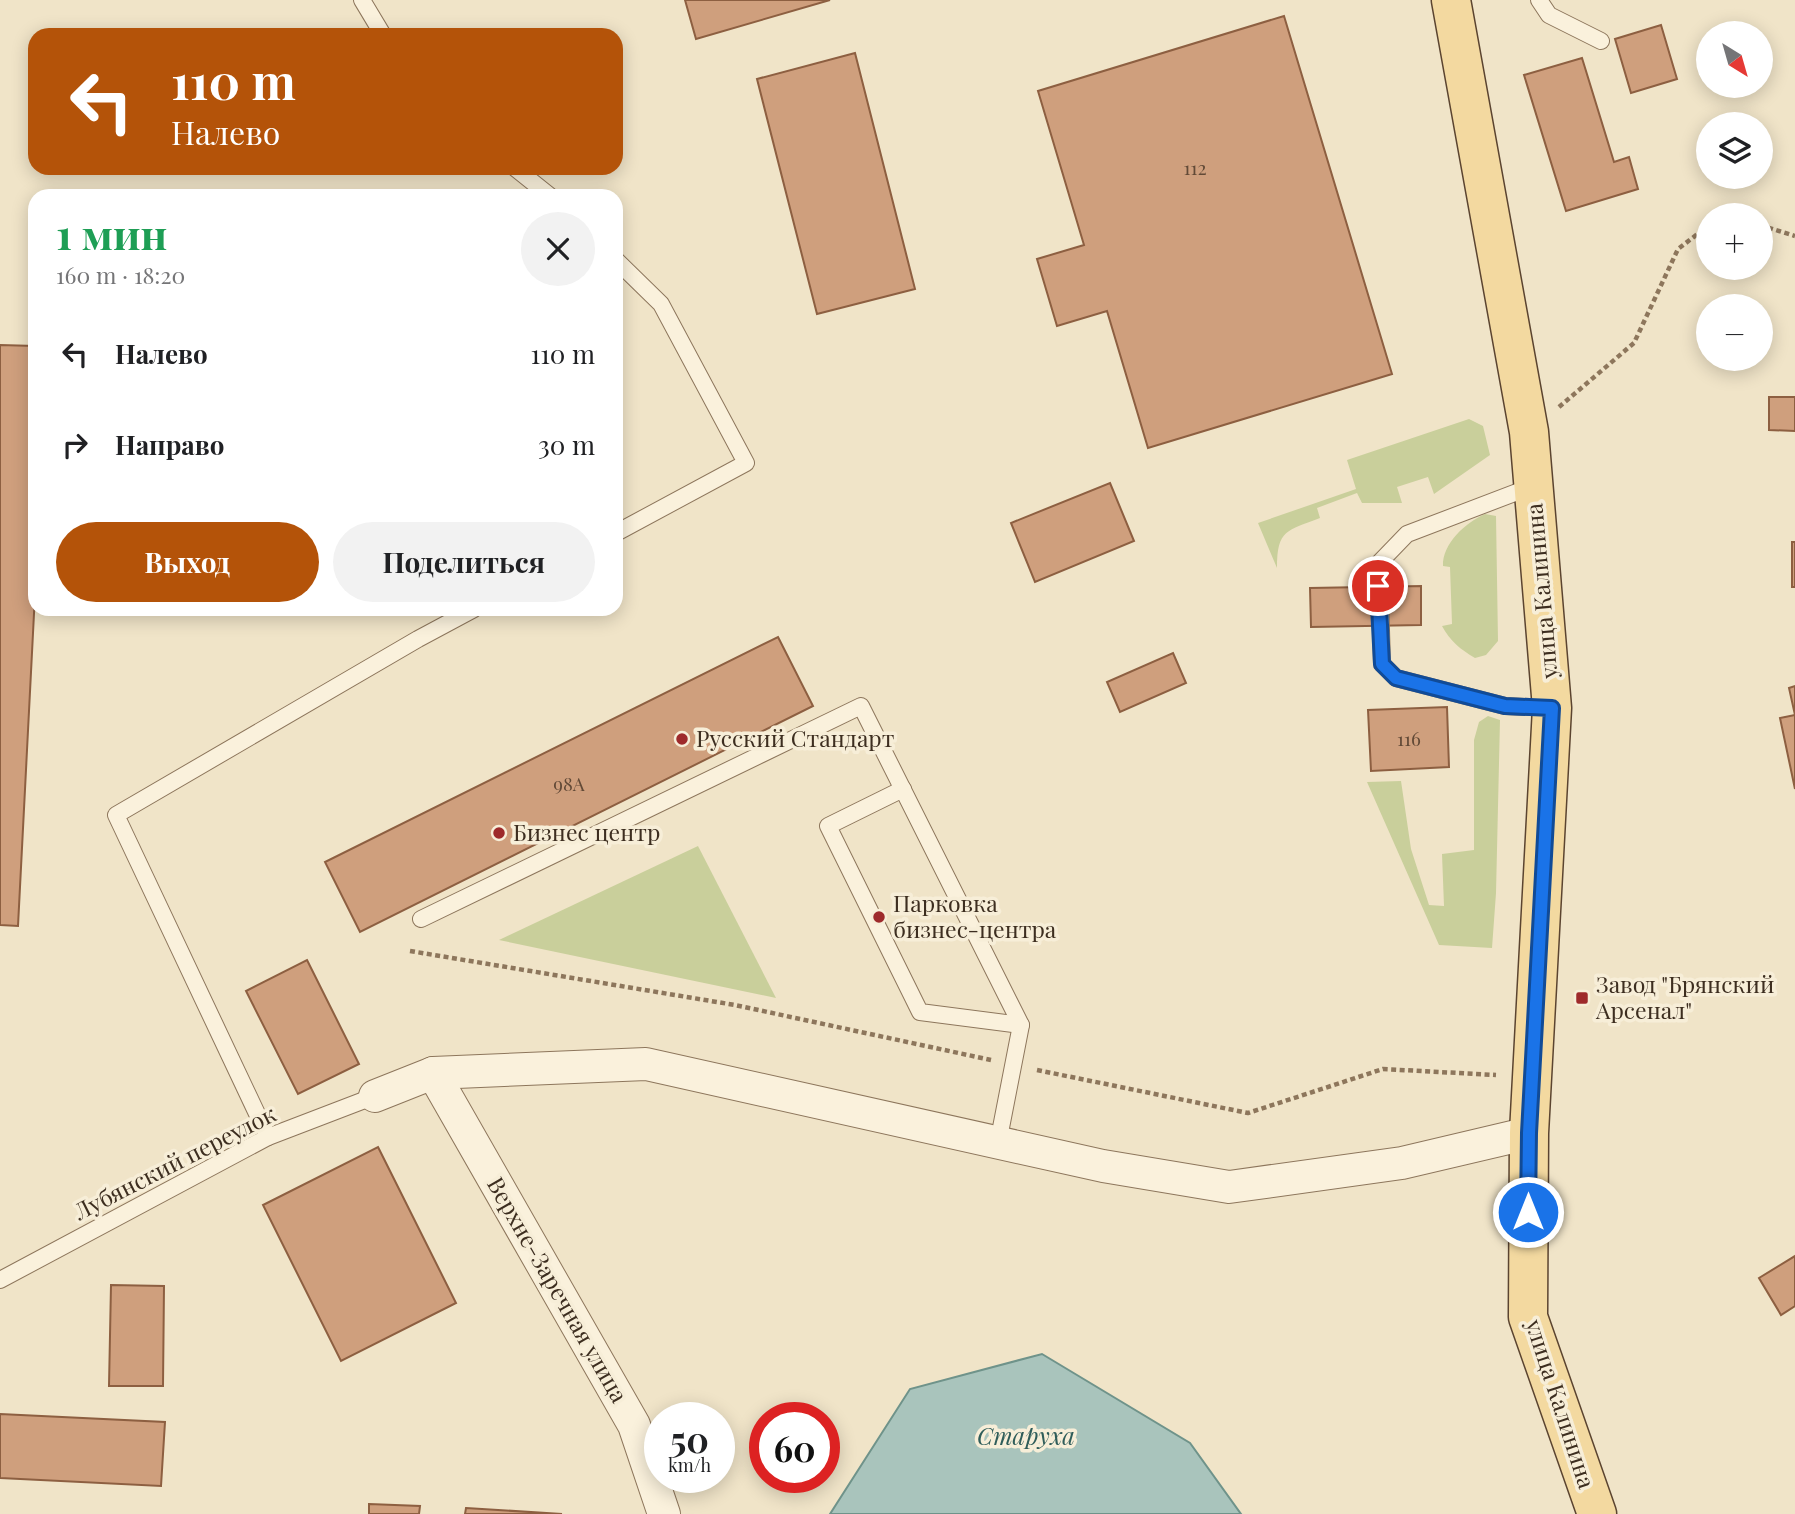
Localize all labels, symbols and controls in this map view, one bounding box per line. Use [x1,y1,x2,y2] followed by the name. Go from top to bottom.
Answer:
[1696,21,1773,98] north arrow
[1696,21,1773,371] map controls
[171,47,296,112] text: 110 m
[56,56,147,147] icon: left
[171,110,280,153] text: Налево
[1696,112,1773,189] button: layers
[1183,154,1207,180] house number: 112
[1696,203,1773,280] button: +
[56,205,167,261] text: 1 мин
[521,212,595,286] button: close
[56,259,185,290] text: 160 m · 18:20
[1696,294,1773,371] button: −
[56,335,94,373] icon: left
[115,336,208,371] text: Налево
[531,336,595,371] text: 110 m
[56,426,94,464] icon: right
[115,427,224,462] text: Направо
[538,427,595,462] text: 30 m
[1517,501,1564,681] street label: улица Калинина
[56,522,319,602] button: Выход
[333,522,595,602] button: Поделиться
[1348,556,1408,616] pin
[1359,567,1397,605] icon: arrive
[696,722,894,753] place label: Русский Стандарт
[1397,725,1421,751] house number: 116
[674,731,690,747] marker: Русский Стандарт
[553,770,586,796] house number: 98А
[513,816,660,847] place label: Бизнес центр
[491,825,507,841] marker: Бизнес центр
[893,887,1057,944] place label: Парковка бизнес-центра
[871,909,887,925] marker: Парковка бизнес-центра
[1595,968,1774,1025] place label: Завод "Брянский Арсенал"
[1574,990,1590,1006] marker: Завод "Брянский Арсенал"
[67,1097,281,1227] street label: Лубянский переулок
[481,1171,636,1408] street label: Верхне-Заречная улица
[1491,1175,1565,1249] position arrow
[1519,1314,1604,1493] street label: улица Калинина
[749,1402,840,1493] speed limit sign: 60
[670,1415,709,1462] text: 50
[977,1419,1075,1451] water label: Старуха
[668,1453,711,1477] text: km/h

